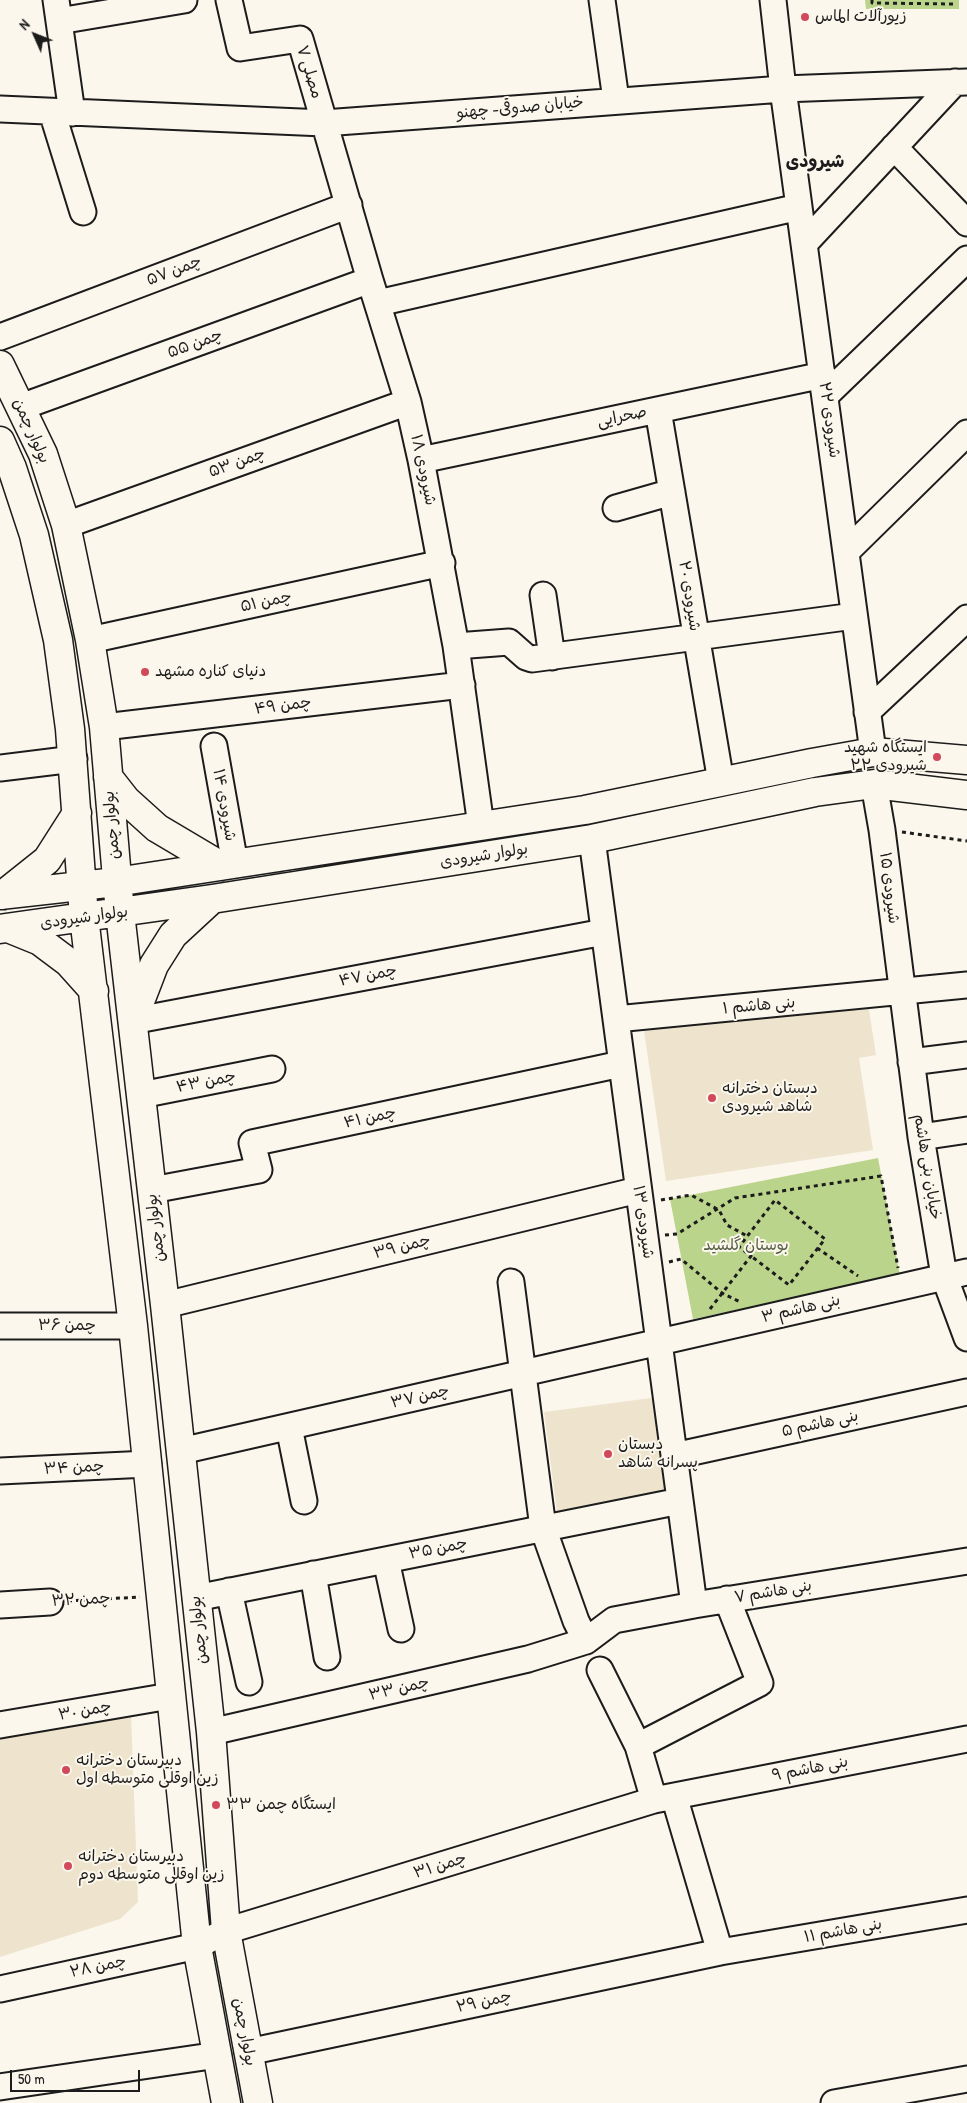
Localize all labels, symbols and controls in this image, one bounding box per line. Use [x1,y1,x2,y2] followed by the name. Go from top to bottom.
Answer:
[815,7,907,27] place label: زیورآلات الماس
[10,10,60,60] north arrow
[799,11,811,23] marker: زیورآلات الماس
[14,15,33,34] text: N
[292,43,326,101] street label: مصلی ۷
[456,93,584,123] street label: خیابان صدوقی- چهنو
[786,151,844,173] district label: شیرودی
[144,252,204,290] street label: چمن ۵۷
[165,325,225,363] street label: چمن ۵۵
[814,381,844,459] street label: شیرودی ۲۲
[8,396,54,466] street label: بولوار چمن
[595,402,649,432] street label: صحرایی
[406,433,440,507] street label: شیرودی ۱۸
[206,444,268,482] street label: چمن ۵۳
[674,559,704,633] street label: شیرودی ۲۰
[239,587,293,617] street label: چمن ۵۱
[155,662,266,682] place label: دنیای کناره مشهد
[139,666,151,678] marker: دنیای کناره مشهد
[253,693,313,719] street label: چمن ۴۹
[844,738,927,776] place label: ایستگاه شهید شیرودی ۲۲
[931,751,943,763] marker: ایستگاه شهید شیرودی ۲۲
[208,767,240,843] street label: شیرودی ۱۴
[99,790,125,860] street label: بولوار چمن
[439,840,529,872] street label: بولوار شیرودی
[875,851,903,925] street label: شیرودی ۱۵
[39,902,129,934] street label: بولوار شیرودی
[337,961,399,991] street label: چمن ۴۷
[722,993,796,1019] street label: بنی هاشم ۱
[175,1067,237,1097] street label: چمن ۴۳
[722,1079,818,1117] place label: دبستان دخترانه شاهد شیرودی
[706,1092,718,1104] marker: دبستان دخترانه شاهد شیرودی
[342,1103,398,1133] street label: چمن ۴۱
[909,1113,945,1221] street label: خیابان بنی هاشم
[628,1184,658,1260] street label: شیرودی ۱۳
[142,1193,170,1263] street label: بولوار چمن
[371,1231,433,1263] street label: چمن ۳۹
[703,1236,789,1256] park label: بوستان گلشید
[760,1291,842,1327] street label: بنی هاشم ۳
[38,1316,96,1336] street label: چمن ۳۶
[389,1381,451,1413] street label: چمن ۳۷
[780,1406,860,1442] street label: بنی هاشم ۵
[618,1435,698,1473] place label: دبستان پسرانه شاهد
[602,1448,614,1460] marker: دبستان پسرانه شاهد
[43,1457,105,1479] street label: چمن ۳۴
[407,1534,469,1564] street label: چمن ۳۵
[733,1576,813,1608] street label: بنی هاشم ۷
[51,1589,111,1611] street label: چمن ۳۲
[186,1595,212,1665] street label: بولوار چمن
[367,1673,431,1705] street label: چمن ۳۳
[57,1697,113,1725] street label: چمن ۳۰
[76,1751,219,1789] place label: دبیرستان دخترانه زین اوقلی متوسطه اول
[770,1752,850,1786] street label: بنی هاشم ۹
[60,1764,72,1776] marker: دبیرستان دخترانه زین اوقلی متوسطه اول
[226,1795,336,1815] place label: ایستگاه چمن ۳۳
[210,1799,222,1811] marker: ایستگاه چمن ۳۳
[78,1847,225,1885] place label: دبیرستان دخترانه زین اوقلی متوسطه دوم
[411,1849,469,1883] street label: چمن ۳۱
[62,1860,74,1872] marker: دبیرستان دخترانه زین اوقلی متوسطه دوم
[803,1915,883,1947] street label: بنی هاشم ۱۱
[68,1952,128,1982] street label: چمن ۲۸
[455,1987,513,2017] street label: چمن ۲۹
[228,1996,260,2068] street label: بولوار چمن
[12,2060,142,2092] scale bar
[18,2068,45,2089] text: 50 m

